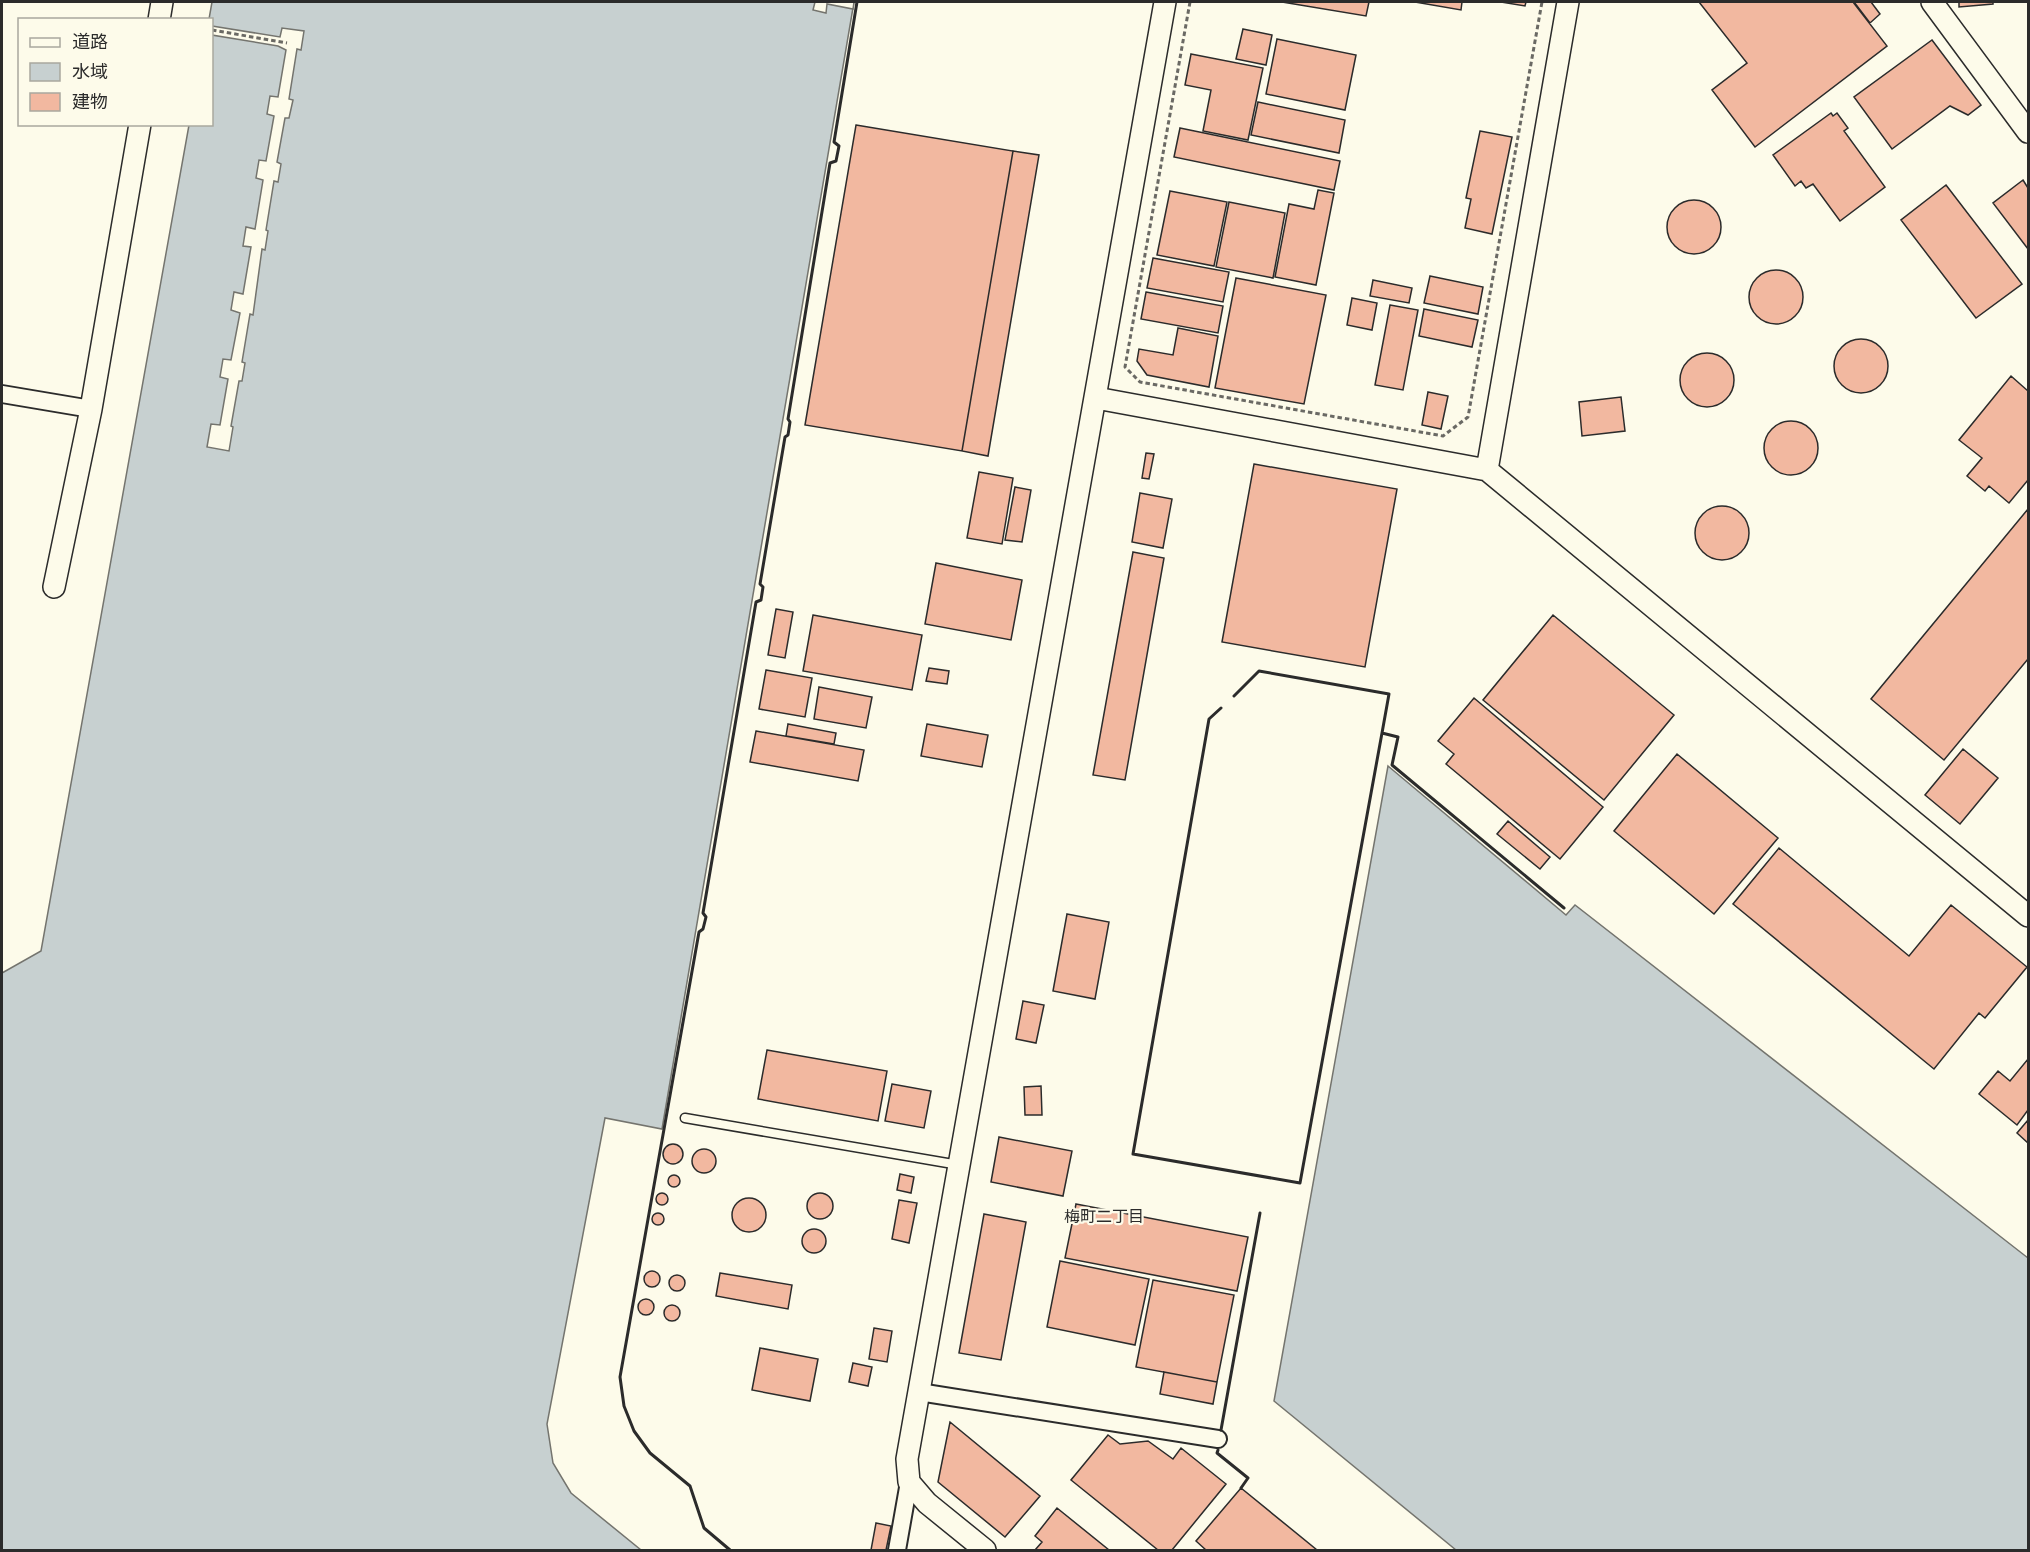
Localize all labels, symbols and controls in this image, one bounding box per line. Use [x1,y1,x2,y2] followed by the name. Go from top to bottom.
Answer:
[18,18,213,126] legend
[72,30,108,54] text: 道路
[72,60,108,84] text: 水域
[72,90,108,114] text: 建物
[1064,1206,1144,1227] district label: 梅町二丁目

